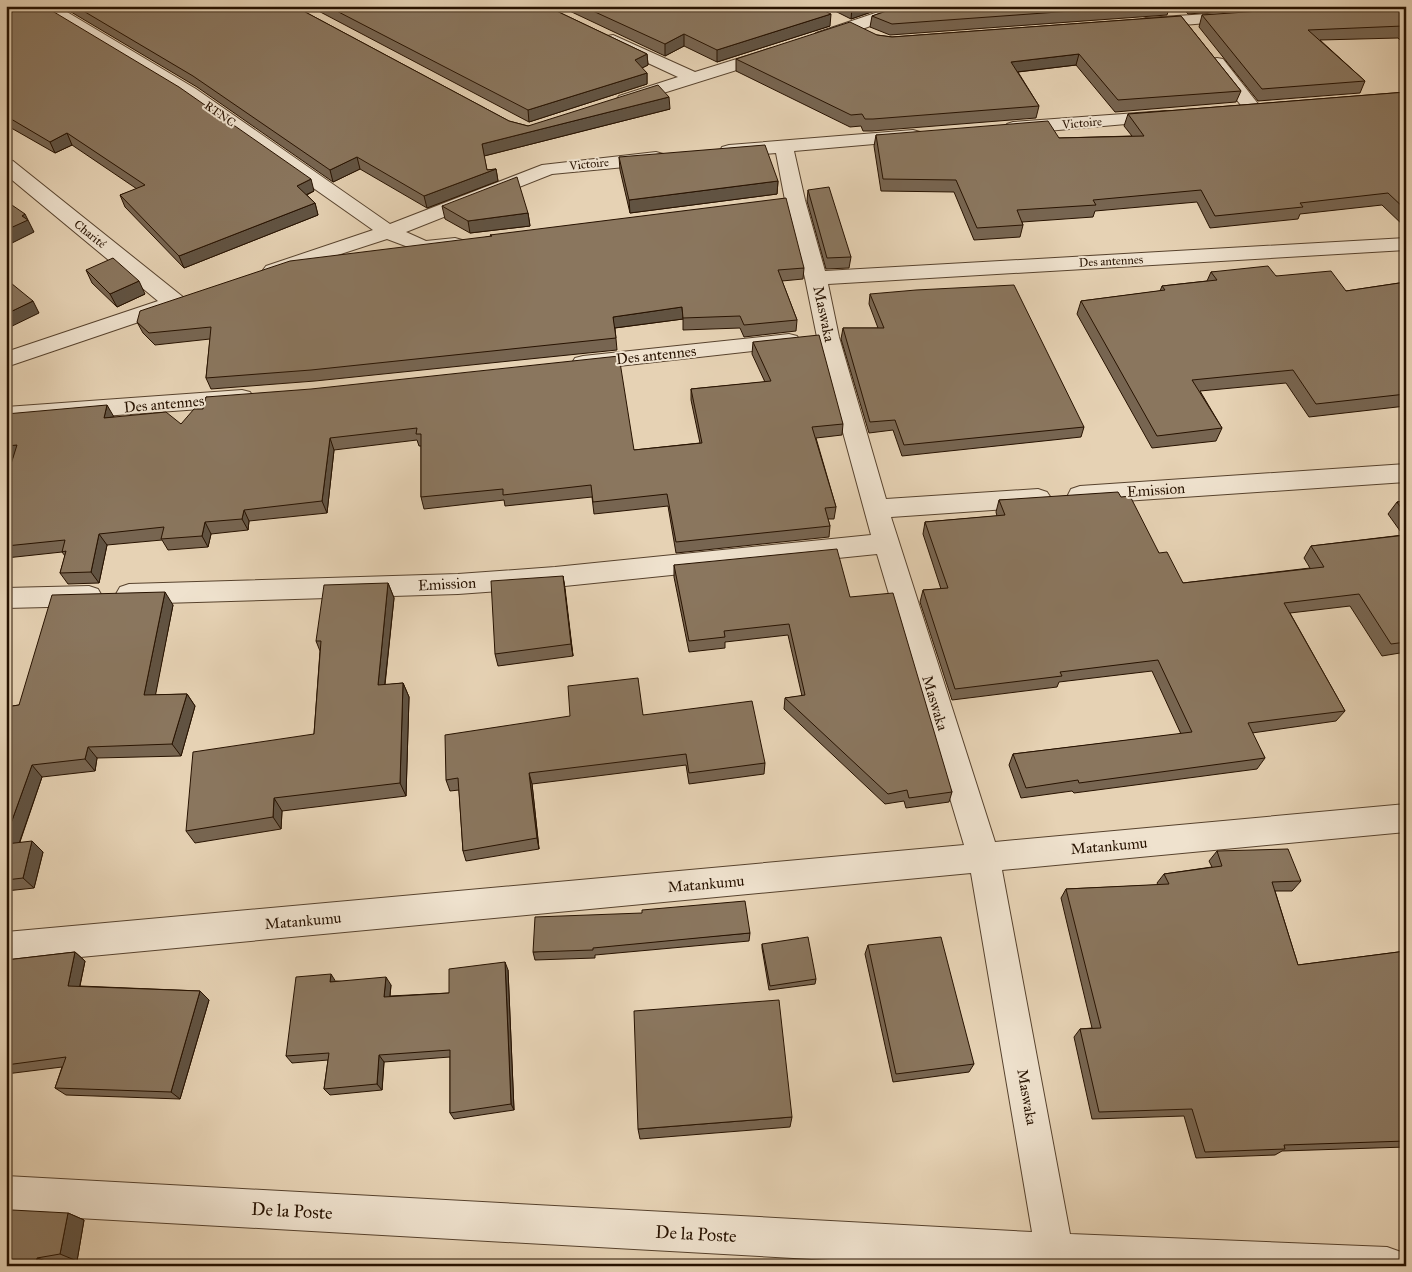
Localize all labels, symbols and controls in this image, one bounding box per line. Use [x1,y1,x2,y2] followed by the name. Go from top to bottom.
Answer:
[202,98,238,130] street label: RTNC
[1061,114,1102,132] street label: Victoire
[567,155,610,173] street label: Victoire
[71,217,109,251] street label: Charité
[1078,252,1144,270] street label: Des antennes
[809,284,839,344] street label: Maswaka
[615,342,697,368] street label: Des antennes
[123,392,205,416] street label: Des antennes
[1126,479,1186,501] street label: Emission
[417,573,477,595] street label: Emission
[918,673,952,733] street label: Maswaka
[1070,834,1148,858] street label: Matankumu
[667,872,745,896] street label: Matankumu
[264,909,342,933] street label: Matankumu
[1013,1068,1041,1127] street label: Maswaka
[251,1198,333,1224] street label: De la Poste
[655,1221,737,1247] street label: De la Poste

